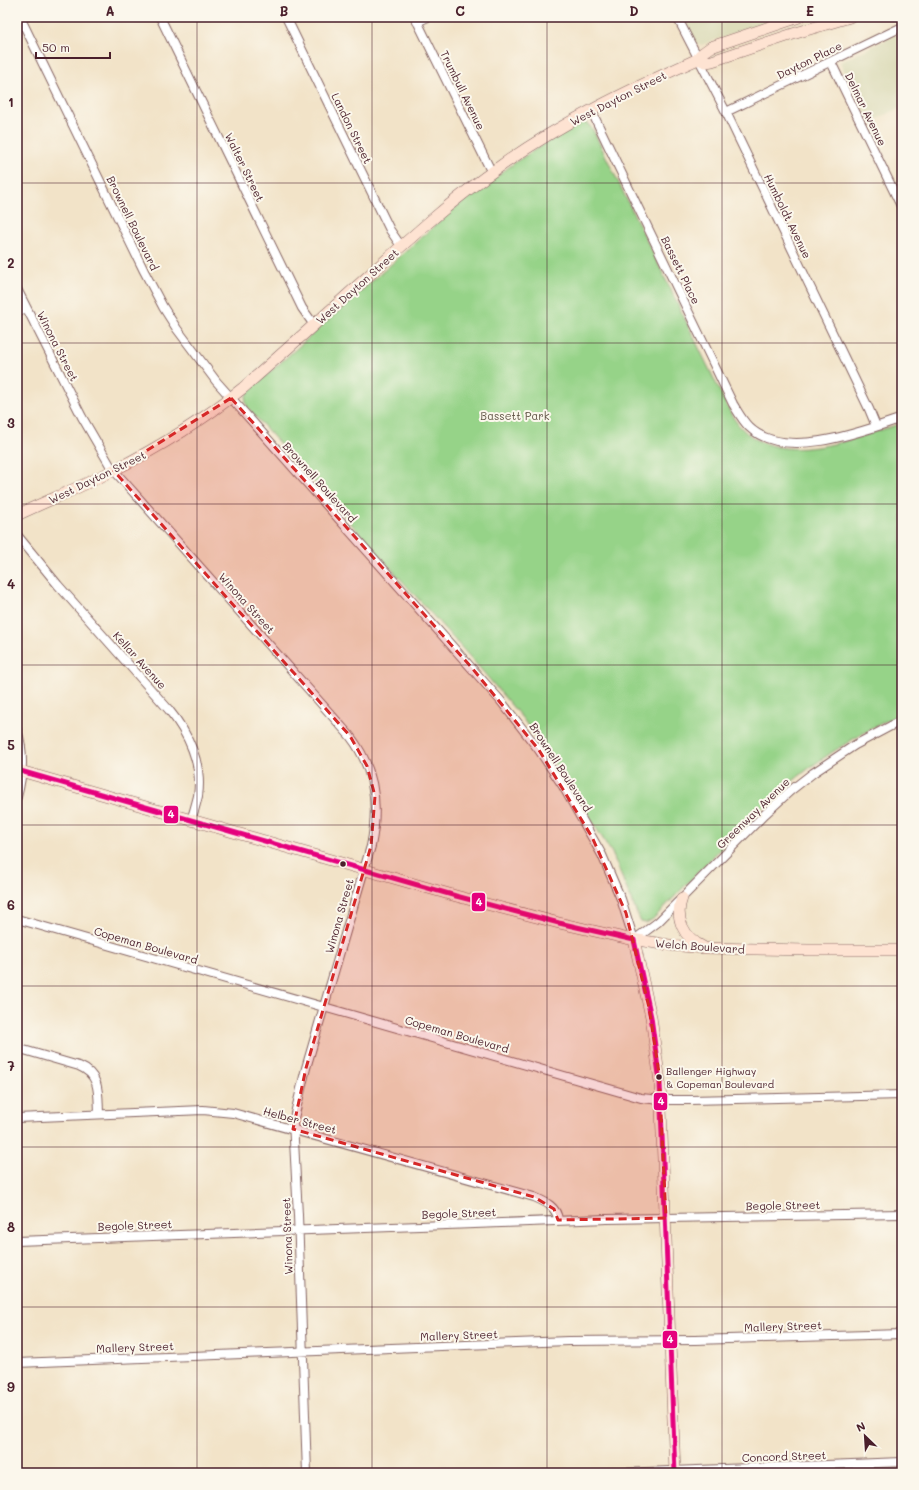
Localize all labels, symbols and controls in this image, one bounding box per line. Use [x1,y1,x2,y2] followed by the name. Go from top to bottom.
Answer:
[105,2,115,19] text: A
[280,2,289,19] text: B
[455,2,465,19] text: C
[629,2,639,19] text: D
[806,2,814,19] text: E
[36,34,110,60] scale bar
[774,38,844,82] street label: Dayton Place
[42,39,70,55] text: 50 m
[437,48,489,132] street label: Trumbull Avenue
[567,67,669,129] street label: West Dayton Street
[842,70,890,148] street label: Delmar Avenue
[328,90,376,166] street label: Landon Street
[8,93,14,110] text: 1
[222,130,268,204] street label: Walter Street
[761,171,815,261] street label: Humboldt Avenue
[104,173,162,273] street label: Brownell Boulevard
[658,233,704,307] street label: Bassett Place
[312,245,402,327] street label: West Dayton Street
[7,254,15,271] text: 2
[34,308,82,384] street label: Winona Street
[480,408,550,423] park label: Bassett Park
[7,414,15,431] text: 3
[280,439,360,525] street label: Brownell Boulevard
[46,447,148,507] street label: West Dayton Street
[216,569,278,637] street label: Winona Street
[7,575,15,592] text: 4
[110,628,170,692] street label: Kellar Avenue
[527,720,595,814] street label: Brownell Boulevard
[7,736,15,753] text: 5
[713,774,793,852] street label: Greenway Avenue
[163,805,179,824] line badge: 4
[168,806,175,821] text: 4
[338,859,348,869] unlabelled marker
[321,877,357,955] street label: Winona Street
[471,892,486,912] line badge: 4
[476,894,483,909] text: 4
[7,896,15,913] text: 6
[92,923,200,967] street label: Copeman Boulevard
[655,935,745,957] street label: Welch Boulevard
[403,1012,511,1056] street label: Copeman Boulevard
[7,1057,15,1074] text: 7
[666,1064,774,1091] place label: Ballenger Highway & Copeman Boulevard
[654,1072,664,1082] marker: Ballenger Highway & Copeman Boulevard
[653,1092,668,1111] line badge: 4
[658,1093,665,1108] text: 4
[262,1103,338,1137] street label: Helber Street
[278,1197,296,1275] street label: Winona Street
[746,1197,821,1213] street label: Begole Street
[421,1204,497,1222] street label: Begole Street
[97,1216,173,1234] street label: Begole Street
[7,1218,15,1235] text: 8
[744,1317,822,1335] street label: Mallery Street
[420,1326,498,1344] street label: Mallery Street
[662,1330,678,1349] line badge: 4
[667,1331,674,1346] text: 4
[96,1338,174,1356] street label: Mallery Street
[7,1378,15,1395] text: 9
[845,1416,885,1456] north arrow
[854,1418,868,1435] text: N
[742,1447,827,1465] street label: Concord Street

